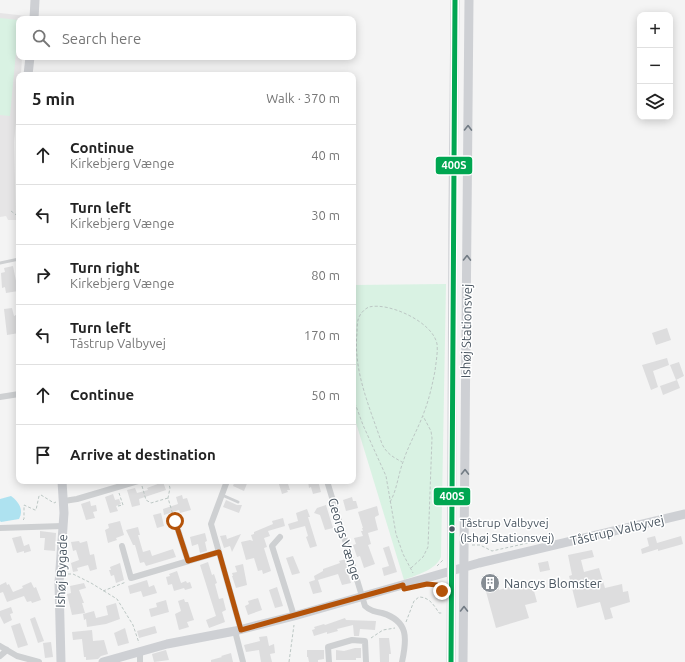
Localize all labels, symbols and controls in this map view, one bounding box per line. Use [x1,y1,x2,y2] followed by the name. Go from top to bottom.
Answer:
[637,12,673,120] map controls
[637,12,673,48] button: +
[16,16,356,60] search box
[30,27,52,49] icon: search
[62,30,141,47] text: Search here
[637,48,673,84] button: −
[637,84,673,120] button: layers
[32,89,75,108] text: 5 min
[266,91,340,105] text: Walk · 370 m
[464,125,472,131] one-way arrow
[70,139,134,156] text: Continue
[32,144,54,166] icon: ahead
[311,148,340,162] text: 40 m
[70,156,174,170] text: Kirkebjerg Vænge
[435,156,473,175] line badge: 400S
[442,159,466,171] text: 400S
[70,199,131,216] text: Turn left
[32,204,54,226] icon: left
[311,208,340,222] text: 30 m
[70,216,174,230] text: Kirkebjerg Vænge
[462,255,471,261] one-way arrow
[70,259,140,276] text: Turn right
[32,264,54,286] icon: right
[311,268,340,282] text: 80 m
[70,276,174,290] text: Kirkebjerg Vænge
[458,284,474,378] street label: Ishøj Stationsvej
[70,319,131,336] text: Turn left
[32,324,54,346] icon: left
[304,328,340,342] text: 170 m
[70,336,166,350] text: Tåstrup Valbyvej
[32,384,54,406] icon: ahead
[70,386,134,403] text: Continue
[311,388,340,402] text: 50 m
[32,444,54,466] icon: arrive
[70,446,216,463] text: Arrive at destination
[461,469,469,475] one-way arrow
[433,487,471,506] line badge: 400S
[440,490,464,502] text: 400S
[326,496,364,582] street label: Georgs Vænge
[166,512,184,530] route start
[569,512,665,548] street label: Tåstrup Valbyvej
[460,516,555,545] place label: Tåstrup Valbyvej (Ishøj Stationsvej)
[447,524,457,534] marker: Tåstrup Valbyvej (Ishøj Stationsvej)
[53,534,69,608] street label: Ishøj Bygade
[479,572,501,594] building icon: Nancys Blomster
[504,576,602,590] place label: Nancys Blomster
[433,582,451,600] route end
[460,606,468,612] one-way arrow

